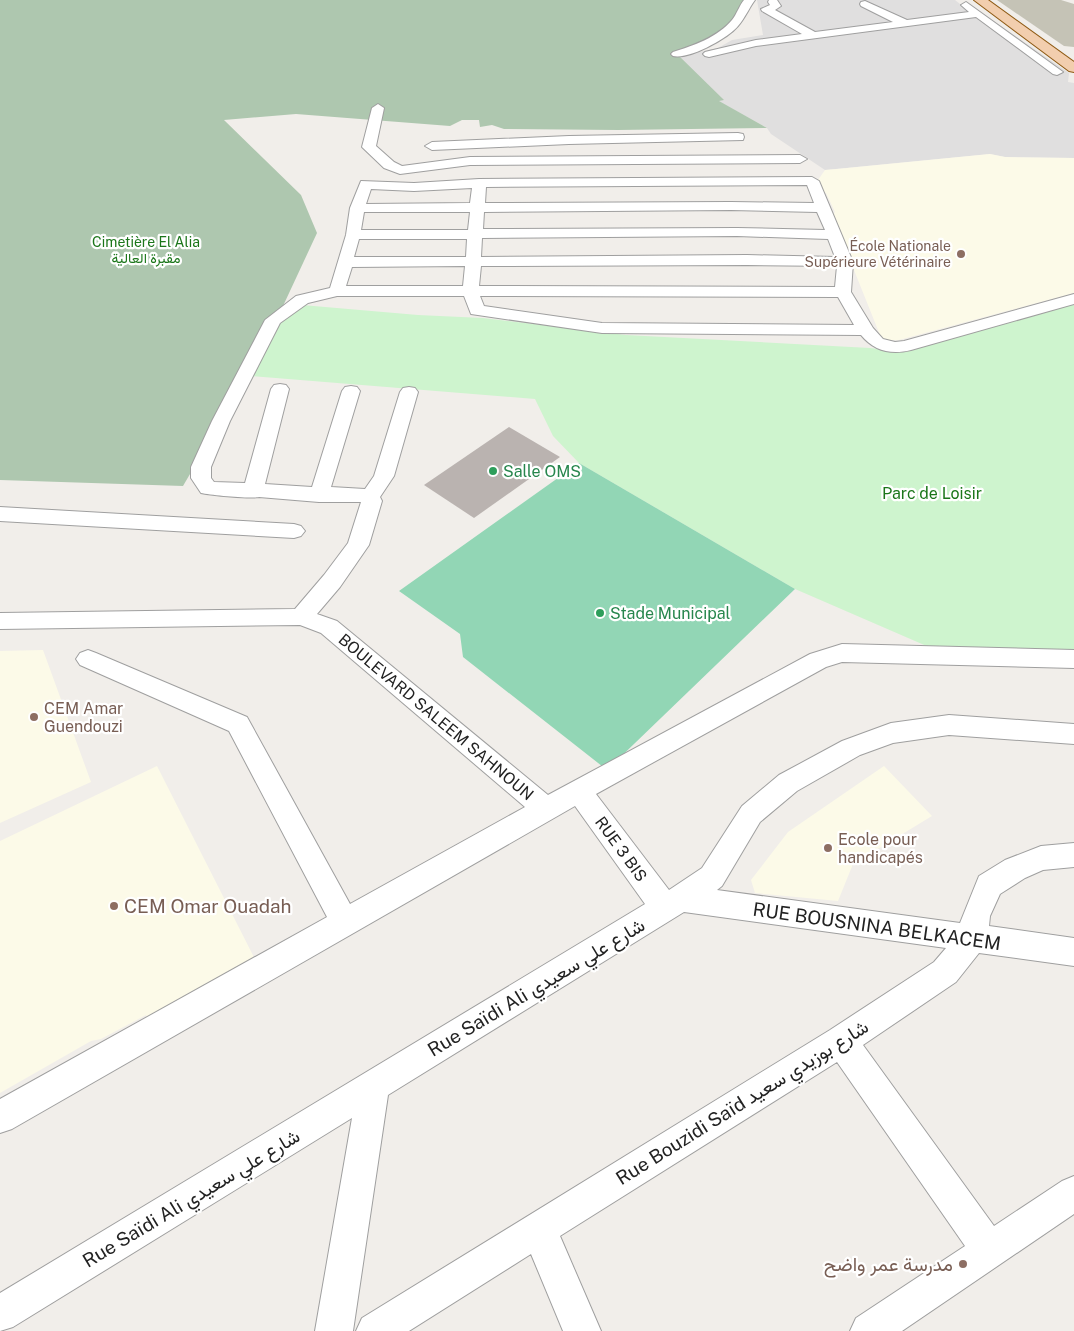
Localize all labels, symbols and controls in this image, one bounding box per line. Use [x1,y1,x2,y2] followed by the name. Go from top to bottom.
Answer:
[92,234,200,267] park label: Cimetière El Alia مقبرة العالية
[805,237,951,270] place label: École Nationale Supérieure Vétérinaire
[955,248,967,260] marker: École Nationale Supérieure Vétérinaire
[503,462,581,481] place label: Salle OMS
[487,465,499,477] marker: Salle OMS
[882,484,982,503] park label: Parc de Loisir
[610,604,730,623] place label: Stade Municipal
[594,607,606,619] marker: Stade Municipal
[335,630,537,804] street label: BOULEVARD SALEEM SAHNOUN
[44,699,123,736] place label: CEM Amar Guendouzi
[28,711,40,723] marker: CEM Amar Guendouzi
[591,813,651,885] street label: RUE 3 BIS
[838,830,923,867] place label: Ecole pour handicapés
[822,842,834,854] marker: Ecole pour handicapés
[124,895,292,917] place label: CEM Omar Ouadah
[752,898,1002,954] street label: RUE BOUSNINA BELKACEM
[108,900,120,912] marker: CEM Omar Ouadah
[424,913,651,1065] street label: Rue Saïdi Ali شارع علي سعيدي
[612,1015,875,1193] street label: Rue Bouzidi Saïd شارع بوزيدي سعيد
[79,1124,306,1276] street label: Rue Saïdi Ali شارع علي سعيدي
[824,1253,953,1278] place label: مدرسة عمر واضح
[957,1258,969,1270] marker: مدرسة عمر واضح

